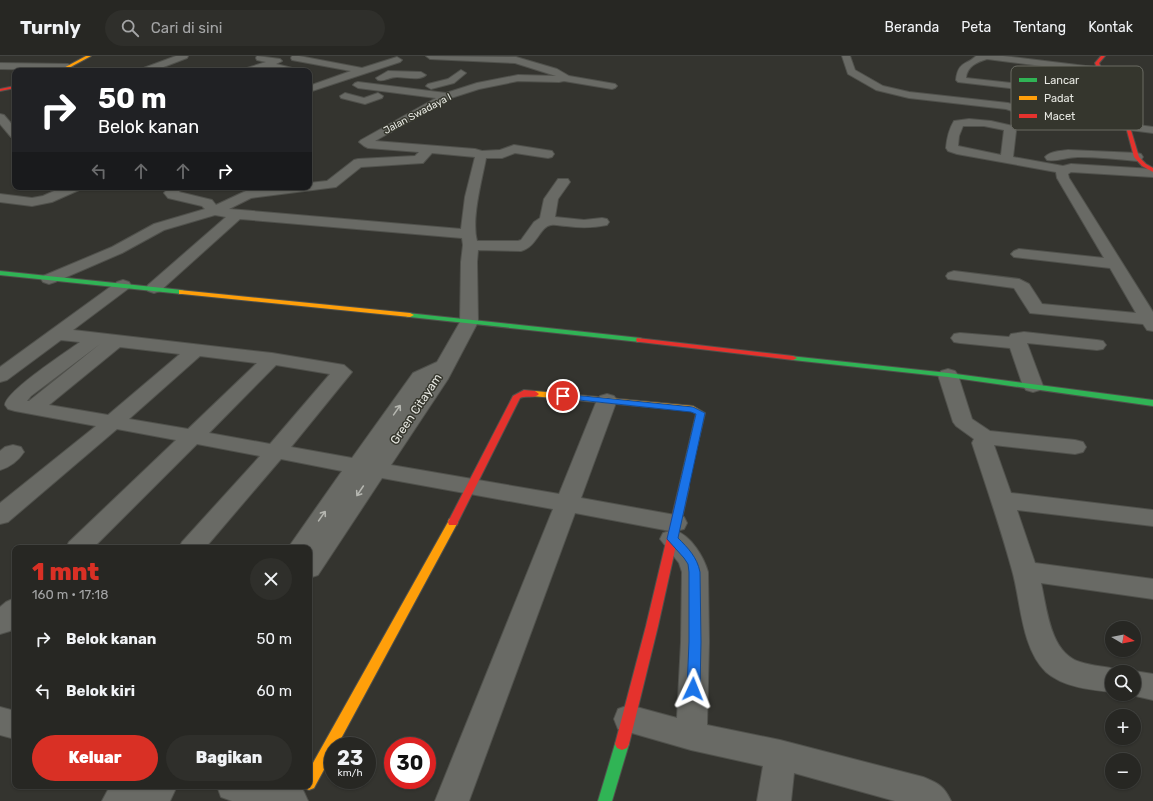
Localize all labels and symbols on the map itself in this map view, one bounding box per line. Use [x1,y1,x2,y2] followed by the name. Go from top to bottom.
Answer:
[1011,66,1143,130] legend
[1044,74,1080,87] text: Lancar
[381,91,454,137] street label: Jalan Swadaya I
[1044,92,1075,105] text: Padat
[1044,110,1076,123] text: Macet
[387,371,445,447] street label: Green Citayam
[546,379,580,413] pin
[393,404,401,415] one-way arrow
[356,486,364,497] one-way arrow
[318,511,326,522] one-way arrow
[1105,621,1141,657] north arrow
[672,668,714,710] position arrow
[384,737,436,789] speed limit sign: 30

